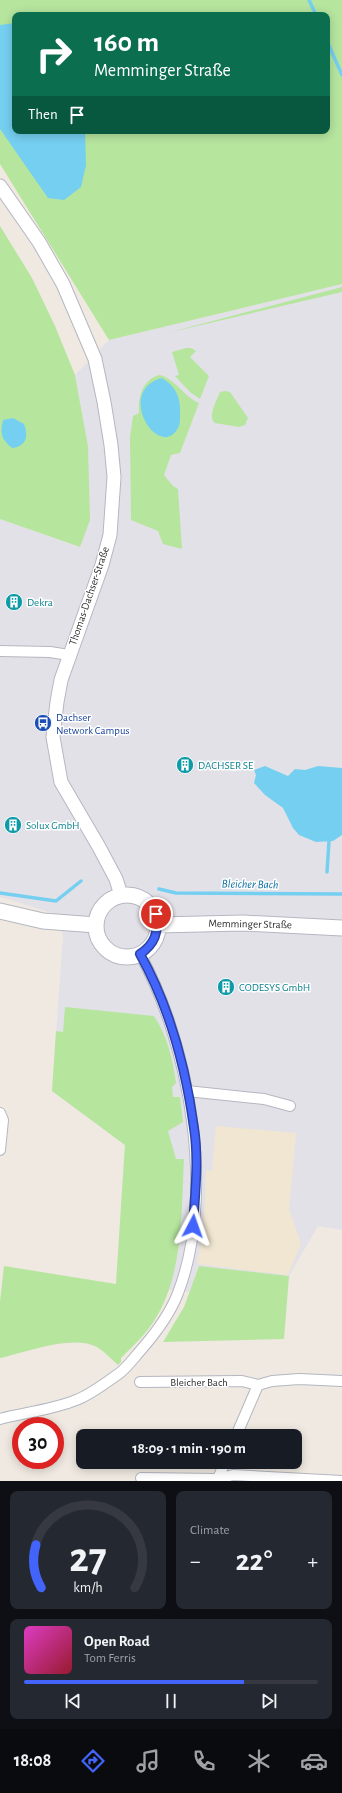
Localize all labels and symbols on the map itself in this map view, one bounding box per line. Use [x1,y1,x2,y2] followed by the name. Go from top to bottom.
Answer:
[67,545,111,647] street label: Thomas-Dachser-Straße
[4,592,24,612] building icon: Dekra
[27,597,53,608] place label: Dekra
[56,712,130,736] place label: Dachser Network Campus
[33,713,53,733] bus stop icon: Dachser Network Campus
[175,755,195,775] building icon: DACHSER SE
[198,760,254,771] place label: DACHSER SE
[3,815,23,835] building icon: Solux GmbH
[26,820,79,831] place label: Solux GmbH
[221,878,279,890] water label: Bleicher Bach
[139,897,173,931] pin
[208,918,292,930] street label: Memminger Straße
[216,977,236,997] building icon: CODESYS GmbH
[239,982,310,993] place label: CODESYS GmbH
[172,1205,214,1247] position arrow
[170,1377,228,1388] street label: Bleicher Bach
[12,1417,64,1469] speed limit sign: 30

